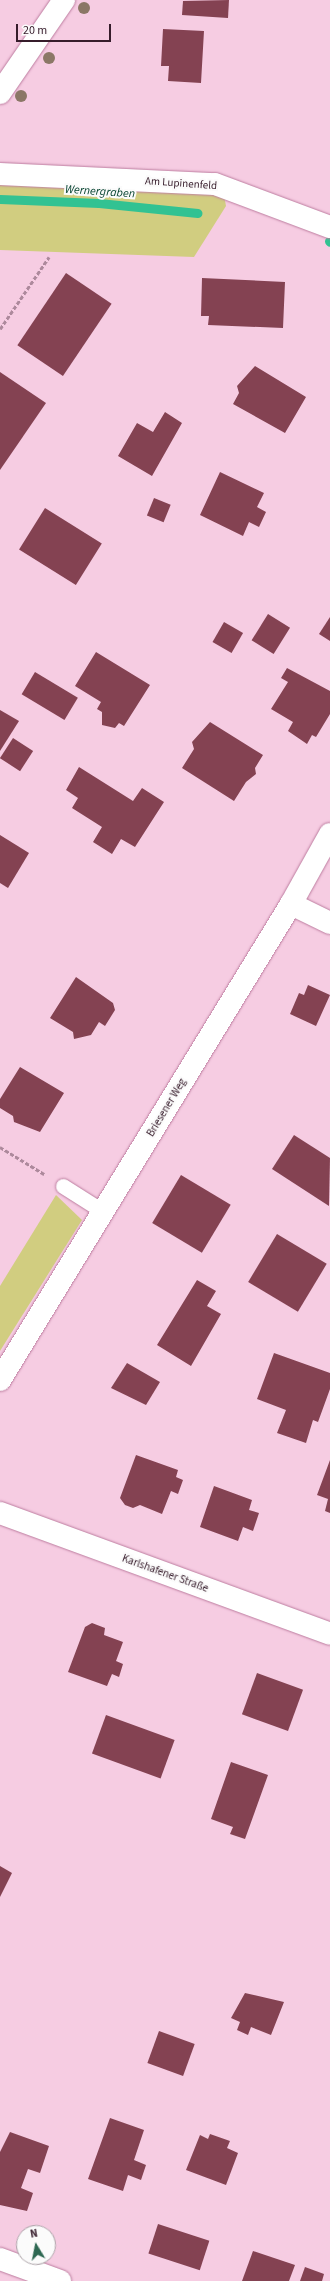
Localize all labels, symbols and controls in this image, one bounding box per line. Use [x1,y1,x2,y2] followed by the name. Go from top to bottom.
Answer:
[18,16,113,42] scale bar
[23,22,47,39] text: 20 m
[144,175,218,193] street label: Am Lupinenfeld
[65,182,135,202] water label: Wernergraben
[144,1077,190,1139] street label: Briesener Weg
[120,1552,210,1596] street label: Karlshafener Straße
[16,2225,56,2265] north arrow
[29,2226,39,2242] text: N

